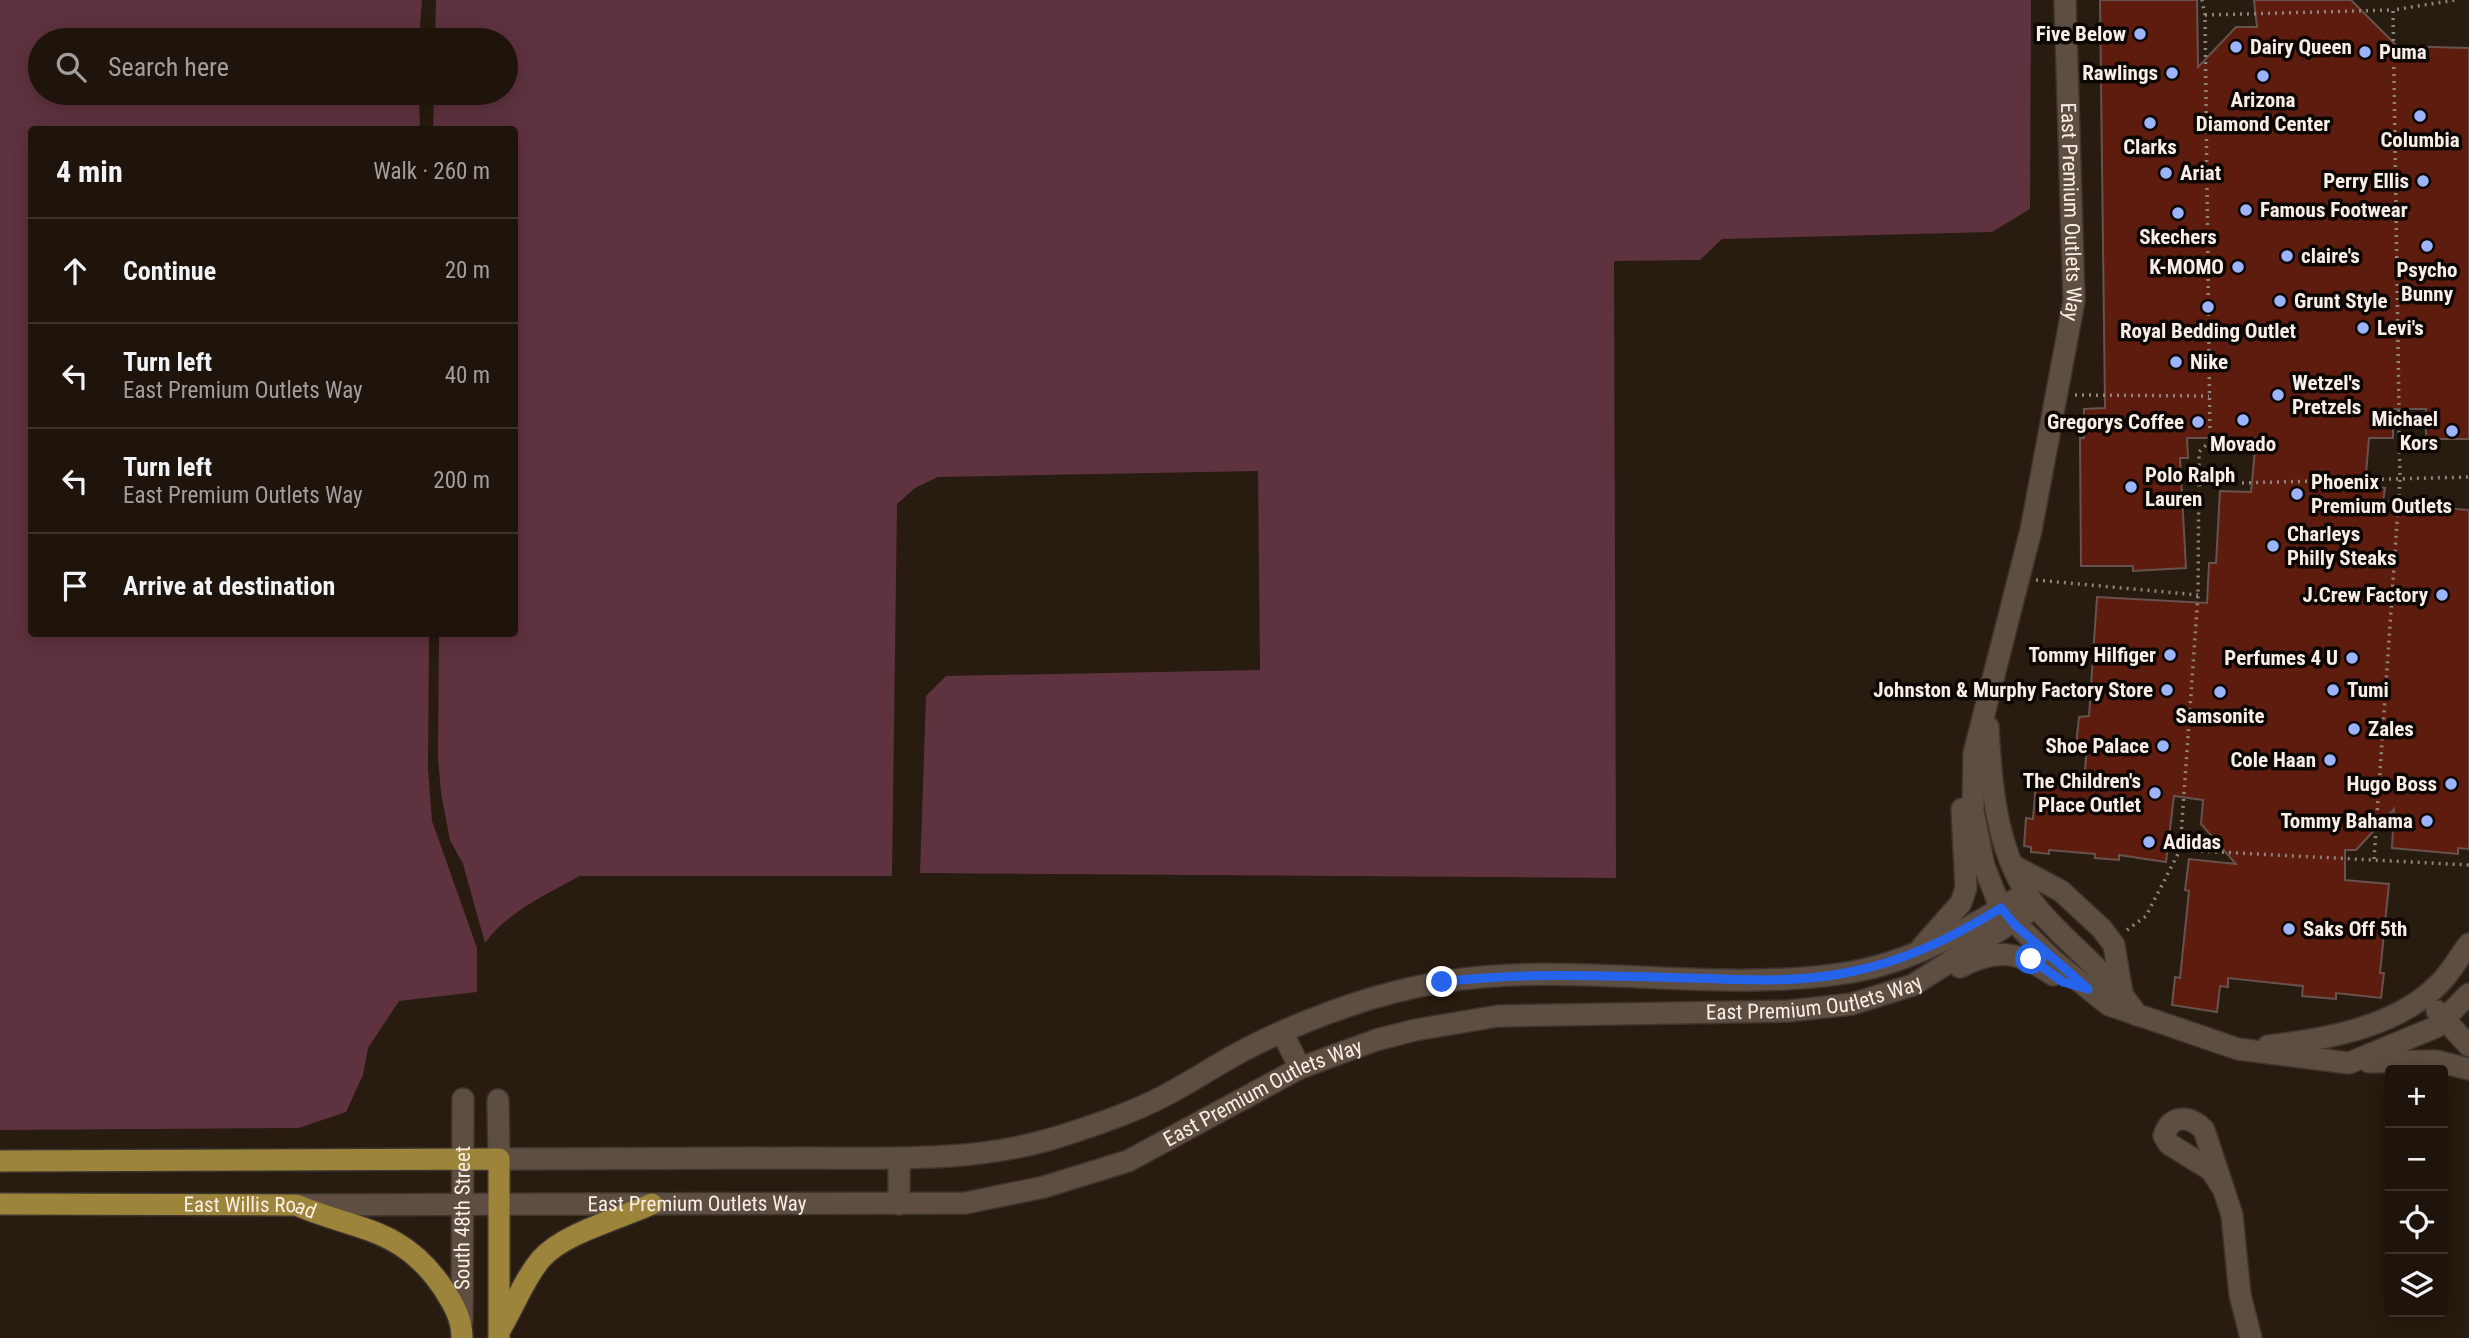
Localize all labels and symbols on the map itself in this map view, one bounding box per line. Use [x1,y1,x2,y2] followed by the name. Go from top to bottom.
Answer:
[2036,22,2126,46] place label: Five Below
[2132,26,2148,42] marker: Five Below
[2250,35,2352,59] place label: Dairy Queen
[2228,39,2244,55] marker: Dairy Queen
[2379,40,2427,64] place label: Puma
[2357,44,2373,60] marker: Puma
[2082,61,2158,85] place label: Rawlings
[2164,65,2180,81] marker: Rawlings
[2255,68,2271,84] marker: Arizona Diamond Center
[2196,88,2330,136] place label: Arizona Diamond Center
[2056,102,2086,323] street label: East Premium Outlets Way
[2412,108,2428,124] marker: Columbia
[2142,115,2158,131] marker: Clarks
[2380,128,2460,152] place label: Columbia
[2123,135,2177,159] place label: Clarks
[2180,161,2221,185] place label: Ariat
[2158,165,2174,181] marker: Ariat
[2323,169,2409,193] place label: Perry Ellis
[2415,173,2431,189] marker: Perry Ellis
[2260,198,2408,222] place label: Famous Footwear
[2238,202,2254,218] marker: Famous Footwear
[2170,205,2186,221] marker: Skechers
[2139,225,2217,249] place label: Skechers
[2419,238,2435,254] marker: Psycho Bunny
[2301,244,2360,268] place label: claire's
[2279,248,2295,264] marker: claire's
[2149,255,2224,279] place label: K-MOMO
[2396,258,2458,306] place label: Psycho Bunny
[2230,259,2246,275] marker: K-MOMO
[2294,289,2388,313] place label: Grunt Style
[2272,293,2288,309] marker: Grunt Style
[2200,299,2216,315] marker: Royal Bedding Outlet
[2377,316,2424,340] place label: Levi's
[2120,319,2296,343] place label: Royal Bedding Outlet
[2355,320,2371,336] marker: Levi's
[2190,350,2228,374] place label: Nike
[2168,354,2184,370] marker: Nike
[2292,371,2361,419] place label: Wetzel's Pretzels
[2270,387,2286,403] marker: Wetzel's Pretzels
[2372,407,2438,455] place label: Michael Kors
[2047,410,2184,434] place label: Gregorys Coffee
[2235,412,2251,428] marker: Movado
[2190,414,2206,430] marker: Gregorys Coffee
[2444,423,2460,439] marker: Michael Kors
[2210,432,2276,456] place label: Movado
[2145,463,2235,511] place label: Polo Ralph Lauren
[2311,470,2452,518] place label: Phoenix Premium Outlets
[2123,479,2139,495] marker: Polo Ralph Lauren
[2289,486,2305,502] marker: Phoenix Premium Outlets
[2287,522,2397,570] place label: Charleys Philly Steaks
[2265,538,2281,554] marker: Charleys Philly Steaks
[2302,583,2429,607] place label: J.Crew Factory
[2434,587,2450,603] marker: J.Crew Factory
[2028,643,2156,667] place label: Tommy Hilfiger
[2224,646,2338,670] place label: Perfumes 4 U
[2162,647,2178,663] marker: Tommy Hilfiger
[2344,650,2360,666] marker: Perfumes 4 U
[1873,678,2153,702] place label: Johnston & Murphy Factory Store
[2347,678,2389,702] place label: Tumi
[2159,682,2175,698] marker: Johnston & Murphy Factory Store
[2325,682,2341,698] marker: Tumi
[2212,684,2228,700] marker: Samsonite
[2176,704,2264,728] place label: Samsonite
[2368,717,2414,741] place label: Zales
[2346,721,2362,737] marker: Zales
[2045,734,2149,758] place label: Shoe Palace
[2155,738,2171,754] marker: Shoe Palace
[2230,748,2316,772] place label: Cole Haan
[2322,752,2338,768] marker: Cole Haan
[2023,769,2141,817] place label: The Children's Place Outlet
[2347,772,2437,796] place label: Hugo Boss
[2443,776,2459,792] marker: Hugo Boss
[2147,785,2163,801] marker: The Children's Place Outlet
[2281,809,2413,833] place label: Tommy Bahama
[2419,813,2435,829] marker: Tommy Bahama
[2163,830,2221,854] place label: Adidas
[2141,834,2157,850] marker: Adidas
[2303,917,2407,941] place label: Saks Off 5th
[2281,921,2297,937] marker: Saks Off 5th
[2015,943,2046,974] route start
[1426,966,1457,997] route end
[1706,970,1927,1024] street label: East Premium Outlets Way
[1159,1034,1366,1152] street label: East Premium Outlets Way
[450,1146,475,1290] street label: South 48th Street
[588,1191,807,1216] street label: East Premium Outlets Way
[183,1193,320,1224] street label: East Willis Road

